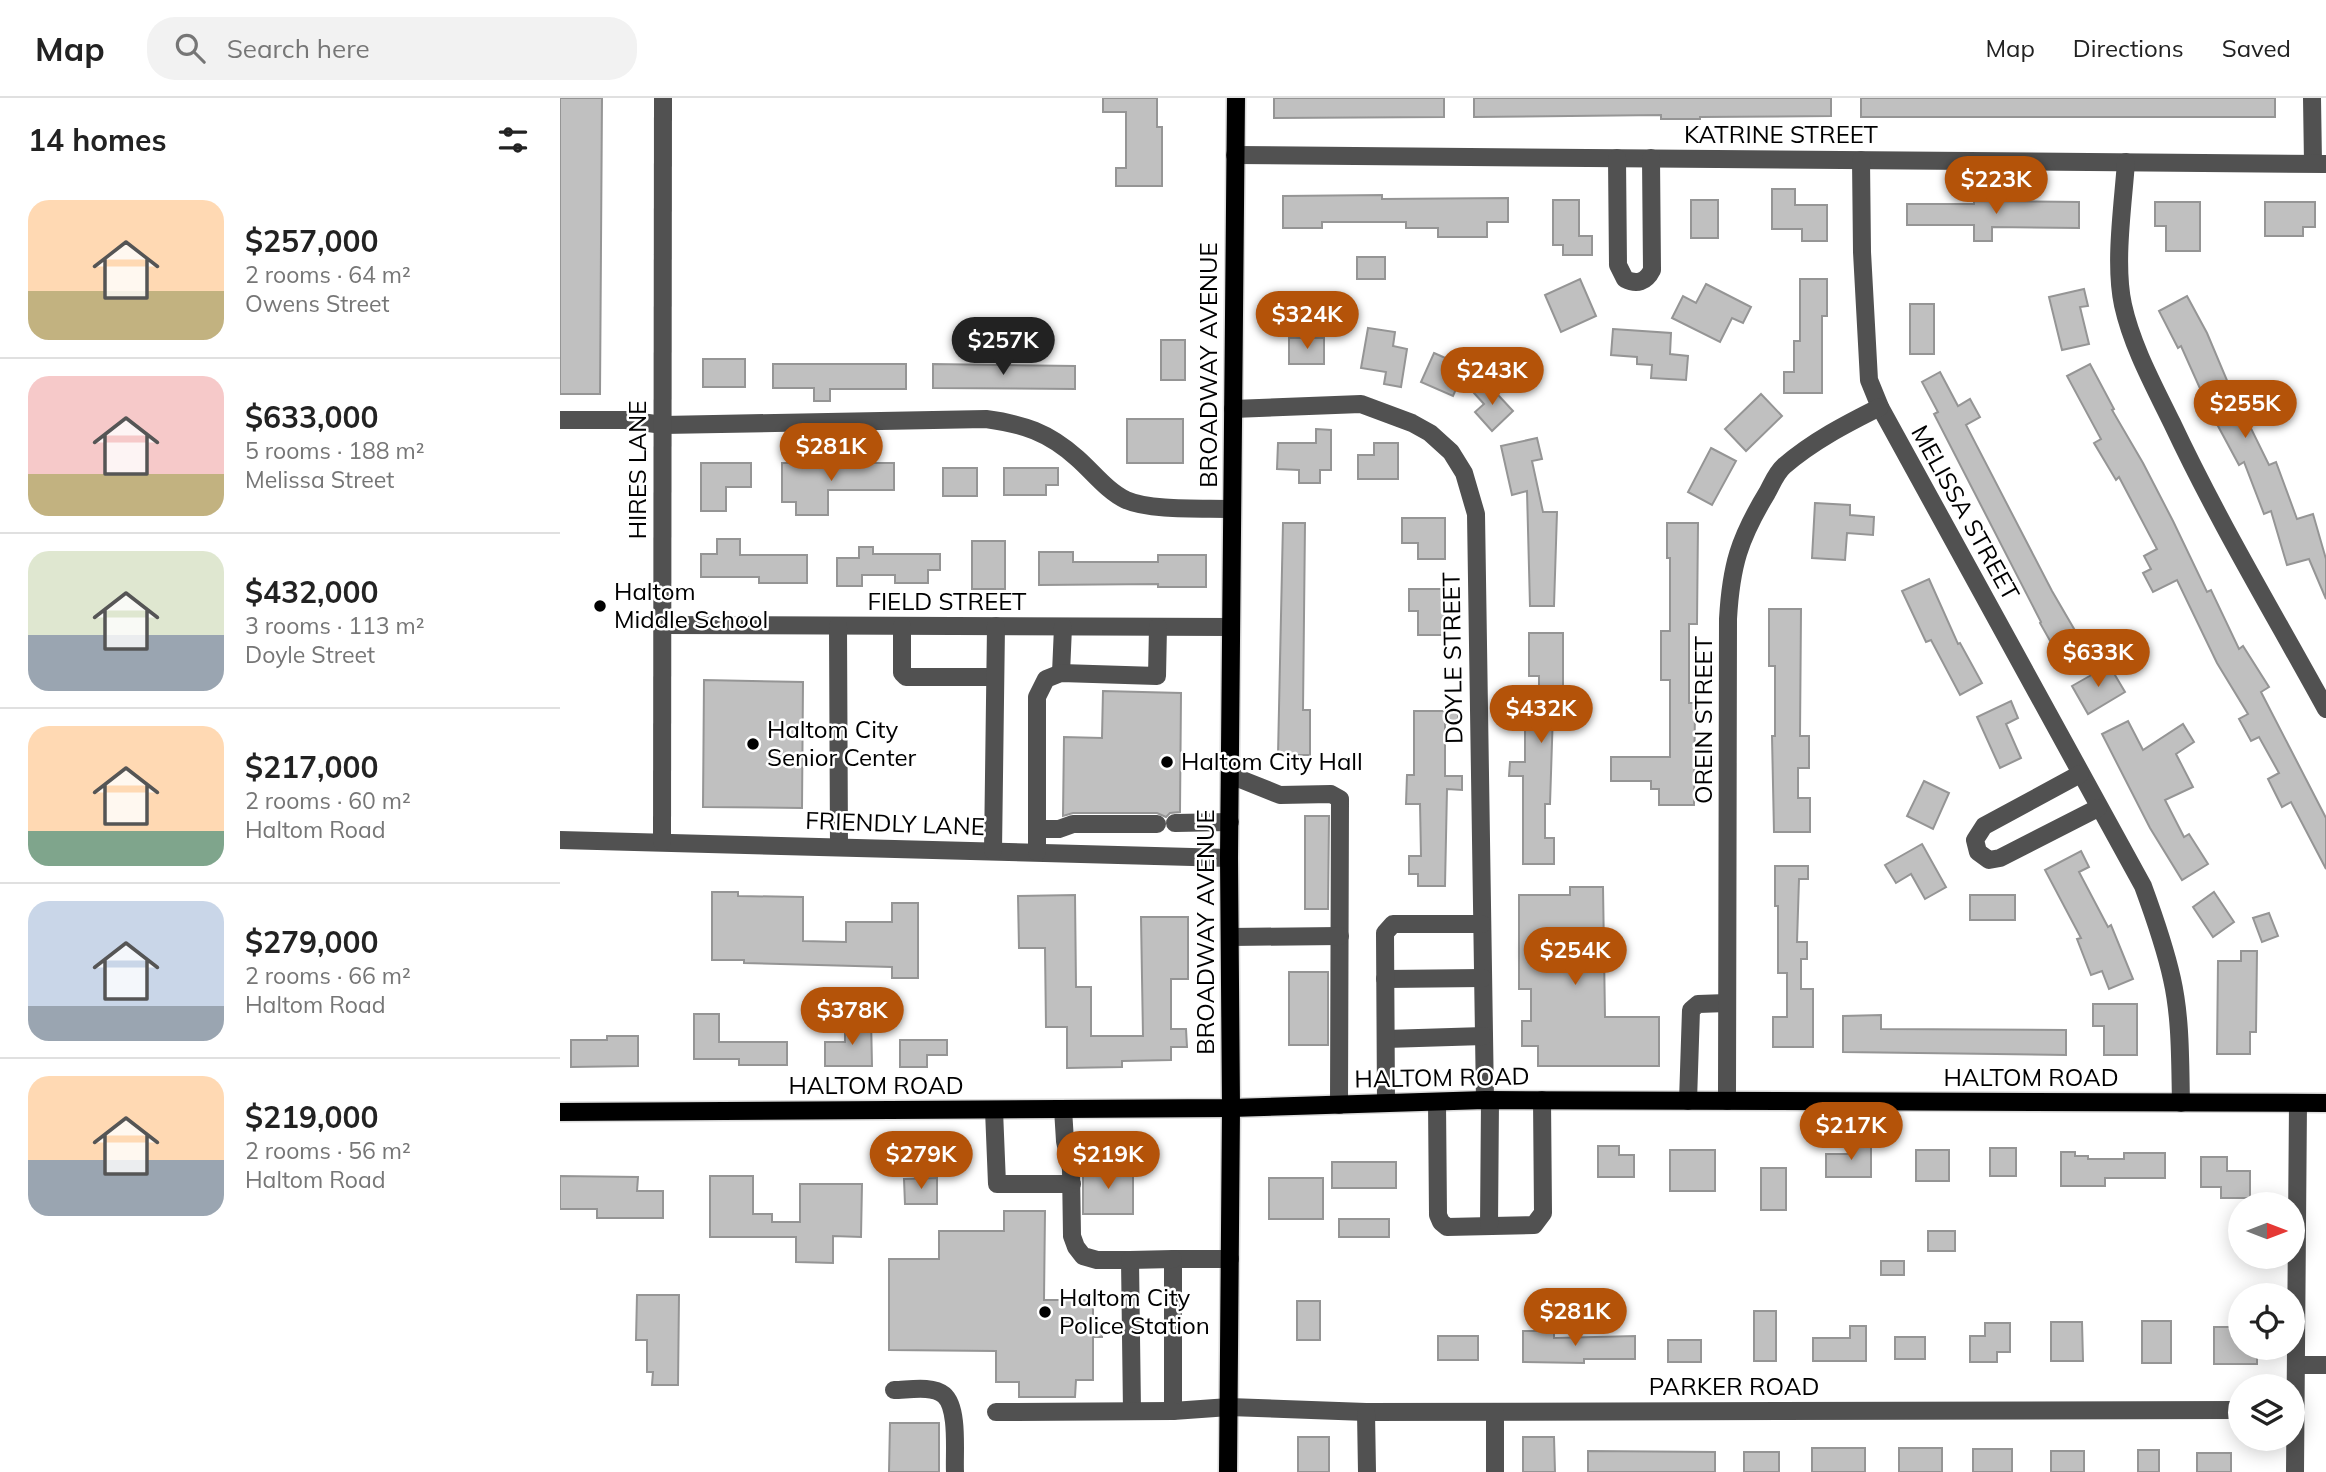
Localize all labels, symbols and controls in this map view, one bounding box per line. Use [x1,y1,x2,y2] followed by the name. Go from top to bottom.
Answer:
[147,17,637,80] search box
[35,28,105,69] text: Map
[171,29,209,67] icon: search
[227,32,370,65] text: Search here
[1985,33,2035,63] text: Map
[2073,33,2184,63] text: Directions
[2222,33,2291,63] text: Saved
[1684,119,1879,149] street label: KATRINE STREET
[28,121,167,159] text: 14 homes
[494,121,532,159] icon: filters
[1947,156,2045,216] pin: $223K
[1961,164,2031,193] text: $223K
[245,222,378,260] text: $257,000
[84,228,168,312] icon: home
[1193,242,1223,488] street label: BROADWAY AVENUE
[245,260,411,289] text: 2 rooms · 64 m²
[245,289,390,318] text: Owens Street
[1258,292,1356,351] pin: $324K
[1272,299,1342,328] text: $324K
[954,317,1052,377] pin: $257K
[968,325,1038,354] text: $257K
[1443,348,1541,407] pin: $243K
[1457,355,1527,384] text: $243K
[2196,380,2294,440] pin: $255K
[2210,388,2280,417] text: $255K
[245,398,378,436] text: $633,000
[622,401,652,539] street label: HIRES LANE
[84,404,168,488] icon: home
[1905,420,2027,606] street label: MELISSA STREET
[782,424,880,483] pin: $281K
[796,431,866,460] text: $281K
[245,436,425,465] text: 5 rooms · 188 m²
[245,465,394,494] text: Melissa Street
[1435,571,1468,744] street label: DOYLE STREET
[245,573,378,611] text: $432,000
[614,576,768,634] place label: Haltom Middle School
[84,579,168,663] icon: home
[867,586,1027,616] street label: FIELD STREET
[592,598,608,614] marker: Haltom Middle School
[245,611,425,640] text: 3 rooms · 113 m²
[2049,630,2147,689] pin: $633K
[1688,636,1718,804] street label: OREIN STREET
[2063,637,2133,666] text: $633K
[245,640,375,669] text: Doyle Street
[1492,686,1590,745] pin: $432K
[1506,693,1576,722] text: $432K
[767,714,916,772] place label: Haltom City Senior Center
[745,736,761,752] marker: Haltom City Senior Center
[1181,746,1363,776] place label: Haltom City Hall
[245,748,378,786] text: $217,000
[84,754,168,838] icon: home
[1159,754,1175,770] marker: Haltom City Hall
[245,786,411,815] text: 2 rooms · 60 m²
[805,805,985,841] street label: FRIENDLY LANE
[1190,809,1220,1055] street label: BROADWAY AVENUE
[245,815,386,844] text: Haltom Road
[245,923,378,961] text: $279,000
[1526,928,1624,987] pin: $254K
[84,929,168,1013] icon: home
[1540,935,1610,964] text: $254K
[245,961,411,990] text: 2 rooms · 66 m²
[803,988,901,1047] pin: $378K
[245,990,386,1019] text: Haltom Road
[817,995,887,1024] text: $378K
[1354,1060,1530,1094] street label: HALTOM ROAD
[1943,1062,2119,1092] street label: HALTOM ROAD
[788,1070,964,1100] street label: HALTOM ROAD
[245,1098,378,1136] text: $219,000
[1802,1102,1900,1162] pin: $217K
[84,1104,168,1188] icon: home
[1816,1110,1886,1139] text: $217K
[872,1132,970,1191] pin: $279K
[1059,1132,1157,1191] pin: $219K
[245,1136,411,1165] text: 2 rooms · 56 m²
[886,1139,956,1168] text: $279K
[1073,1139,1143,1168] text: $219K
[245,1165,386,1194] text: Haltom Road
[2228,1192,2305,1269] north arrow
[2228,1192,2305,1451] map controls
[1059,1282,1210,1340] place label: Haltom City Police Station
[2228,1283,2305,1360] button: locate
[1526,1288,1624,1348] pin: $281K
[1540,1296,1610,1325] text: $281K
[1037,1304,1053,1320] marker: Haltom City Police Station
[1649,1371,1819,1401] street label: PARKER ROAD
[2228,1374,2305,1451] button: layers

